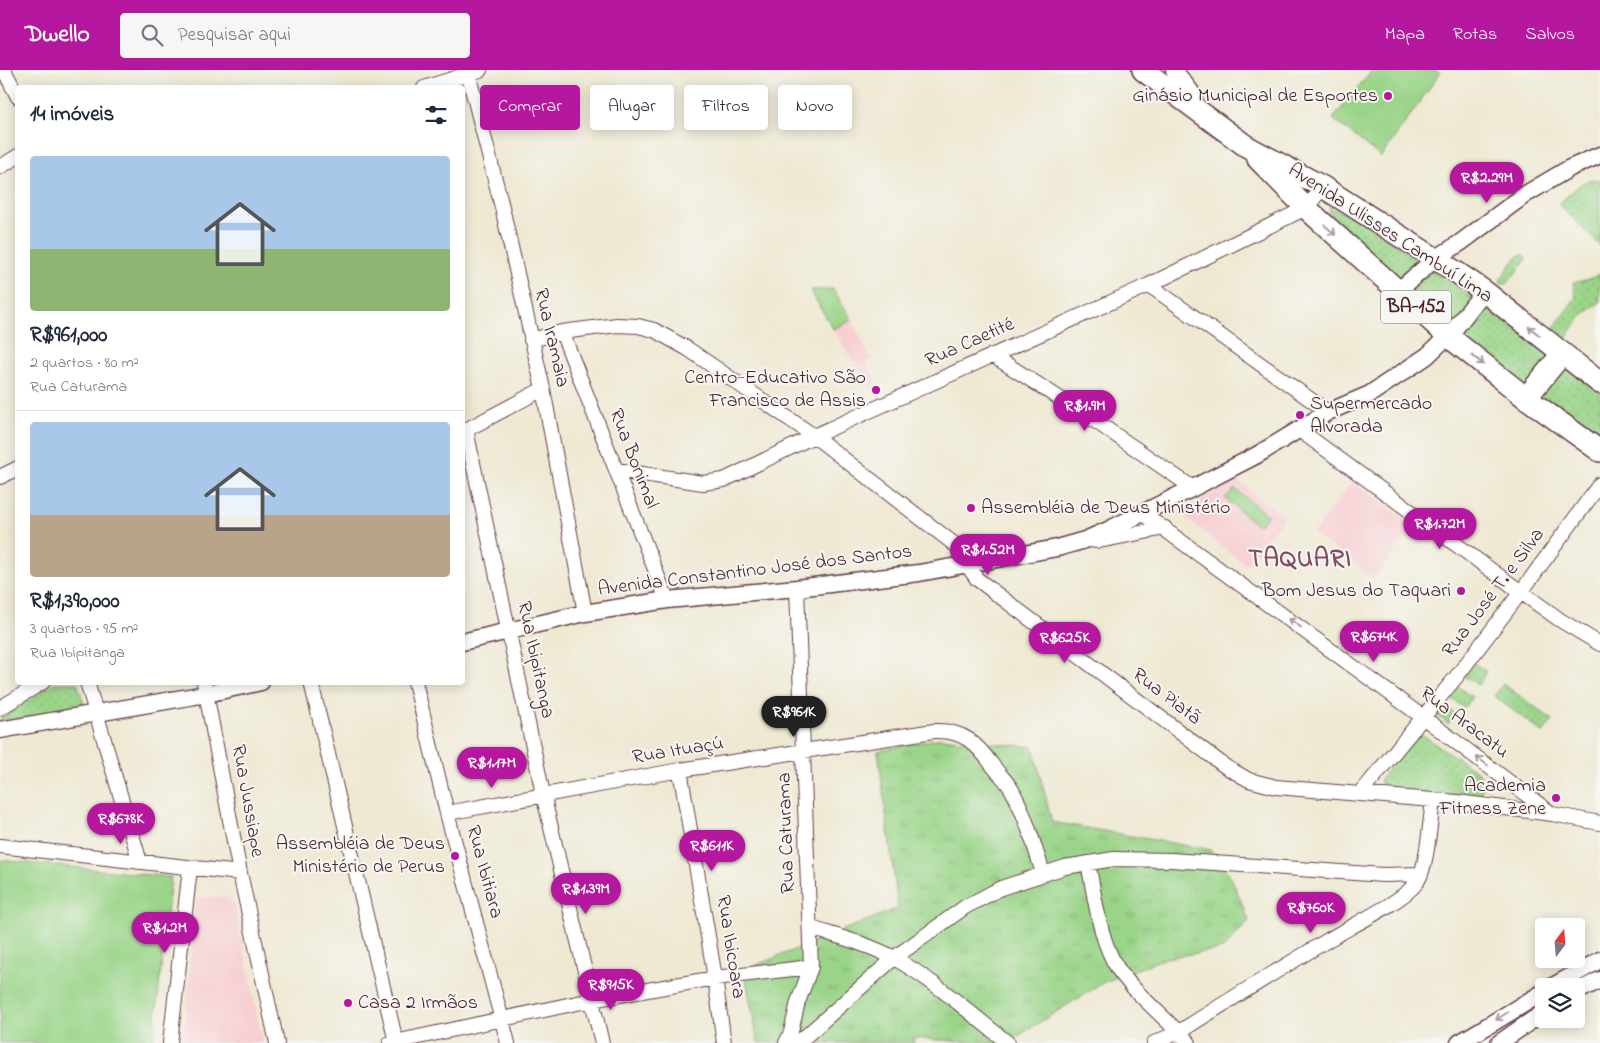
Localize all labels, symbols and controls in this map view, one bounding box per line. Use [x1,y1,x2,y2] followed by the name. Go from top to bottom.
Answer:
[120,13,470,58] search box
[25,18,90,53] text: Dwello
[138,21,166,49] icon: search
[178,22,291,49] text: Pesquisar aqui
[1385,22,1425,48] text: Mapa
[1453,22,1497,48] text: Rotas
[1525,22,1575,48] text: Salvos
[1132,82,1378,111] place label: Ginásio Municipal de Esportes
[480,85,580,130] chip: Comprar
[590,85,674,130] chip: Alugar
[684,85,768,130] chip: Filtros
[778,85,852,130] chip: Novo
[1382,90,1394,102] marker: Ginásio Municipal de Esportes
[30,100,114,130] text: 14 imóveis
[422,101,450,129] icon: filters
[1282,157,1498,311] street label: Avenida Ulisses Cambuí Lima
[1441,162,1533,204] pin: R$2.29M
[1461,166,1513,190] text: R$2.29M
[195,189,285,279] icon: home
[1324,224,1337,236] one-way arrow
[526,286,576,390] street label: Rua Iramaia
[1381,290,1451,323] road number: BA-152
[921,310,1019,376] street label: Rua Caetité
[30,321,107,351] text: R$961,000
[1528,326,1541,337] one-way arrow
[30,351,139,375] text: 2 quartos · 80 m²
[1472,355,1485,366] one-way arrow
[684,364,866,416] place label: Centro-Educativo São Francisco de Assis
[30,375,127,399] text: Rua Caturama
[870,384,882,396] marker: Centro-Educativo São Francisco de Assis
[1044,390,1126,432] pin: R$1.9M
[1310,390,1432,442] place label: Supermercado Alvorada
[1064,394,1106,418] text: R$1.9M
[601,405,665,513] street label: Rua Bonimal
[1294,409,1306,421] marker: Supermercado Alvorada
[195,454,285,544] icon: home
[981,494,1231,523] place label: Assembléia de Deus Ministério
[965,502,977,514] marker: Assembléia de Deus Ministério
[1394,508,1486,550] pin: R$1.72M
[1414,512,1466,536] text: R$1.72M
[1436,522,1552,664] street label: Rua José T. e Silva
[942,534,1034,576] pin: R$1.52M
[596,537,914,605] street label: Avenida Constantino José dos Santos
[961,538,1015,562] text: R$1.52M
[1248,542,1352,578] district label: TAQUARI
[1261,577,1451,606] place label: Bom Jesus do Taquari
[1455,585,1467,597] marker: Bom Jesus do Taquari
[30,587,120,617] text: R$1,390,000
[507,599,562,721] street label: Rua Ibipitanga
[30,617,138,641] text: 3 quartos · 95 m²
[1289,618,1302,629] one-way arrow
[1333,620,1415,663] pin: R$674K
[1024,622,1106,664] pin: R$625K
[1351,625,1397,649] text: R$674K
[1040,626,1090,650] text: R$625K
[30,641,125,665] text: Rua Ibipitanga
[1125,661,1207,733] street label: Rua Piatã
[1413,680,1515,766] street label: Rua Aracatu
[753,696,835,738] pin: R$961K
[772,700,816,724] text: R$961K
[630,729,726,773] street label: Rua Ituaçú
[223,742,271,860] street label: Rua Jussiape
[446,746,538,789] pin: R$1.17M
[468,751,516,775] text: R$1.17M
[1476,756,1489,767] one-way arrow
[770,772,804,894] street label: Rua Caturama
[1438,772,1546,824] place label: Academia Fitness Zene
[1550,792,1562,804] marker: Academia Fitness Zene
[80,802,162,845] pin: R$678K
[98,807,144,831] text: R$678K
[458,822,510,922] street label: Rua Ibitiara
[276,830,445,882] place label: Assembléia de Deus Ministério de Perus
[671,830,753,872] pin: R$611K
[690,834,734,858] text: R$611K
[449,850,461,862] marker: Assembléia de Deus Ministério de Perus
[540,872,632,915] pin: R$1.39M
[562,877,610,901] text: R$1.39M
[1270,892,1352,934] pin: R$760K
[708,893,752,1001] street label: Rua Ibicoara
[1288,896,1334,920] text: R$760K
[124,912,206,954] pin: R$1.2M
[143,916,187,940] text: R$1.2M
[1535,918,1585,968] north arrow
[1535,918,1585,1028] map controls
[570,968,652,1011] pin: R$915K
[588,973,634,997] text: R$915K
[1535,978,1585,1028] button: layers
[358,989,478,1018] place label: Casa 2 Irmãos
[342,997,354,1009] marker: Casa 2 Irmãos
[1495,1012,1509,1022] one-way arrow

